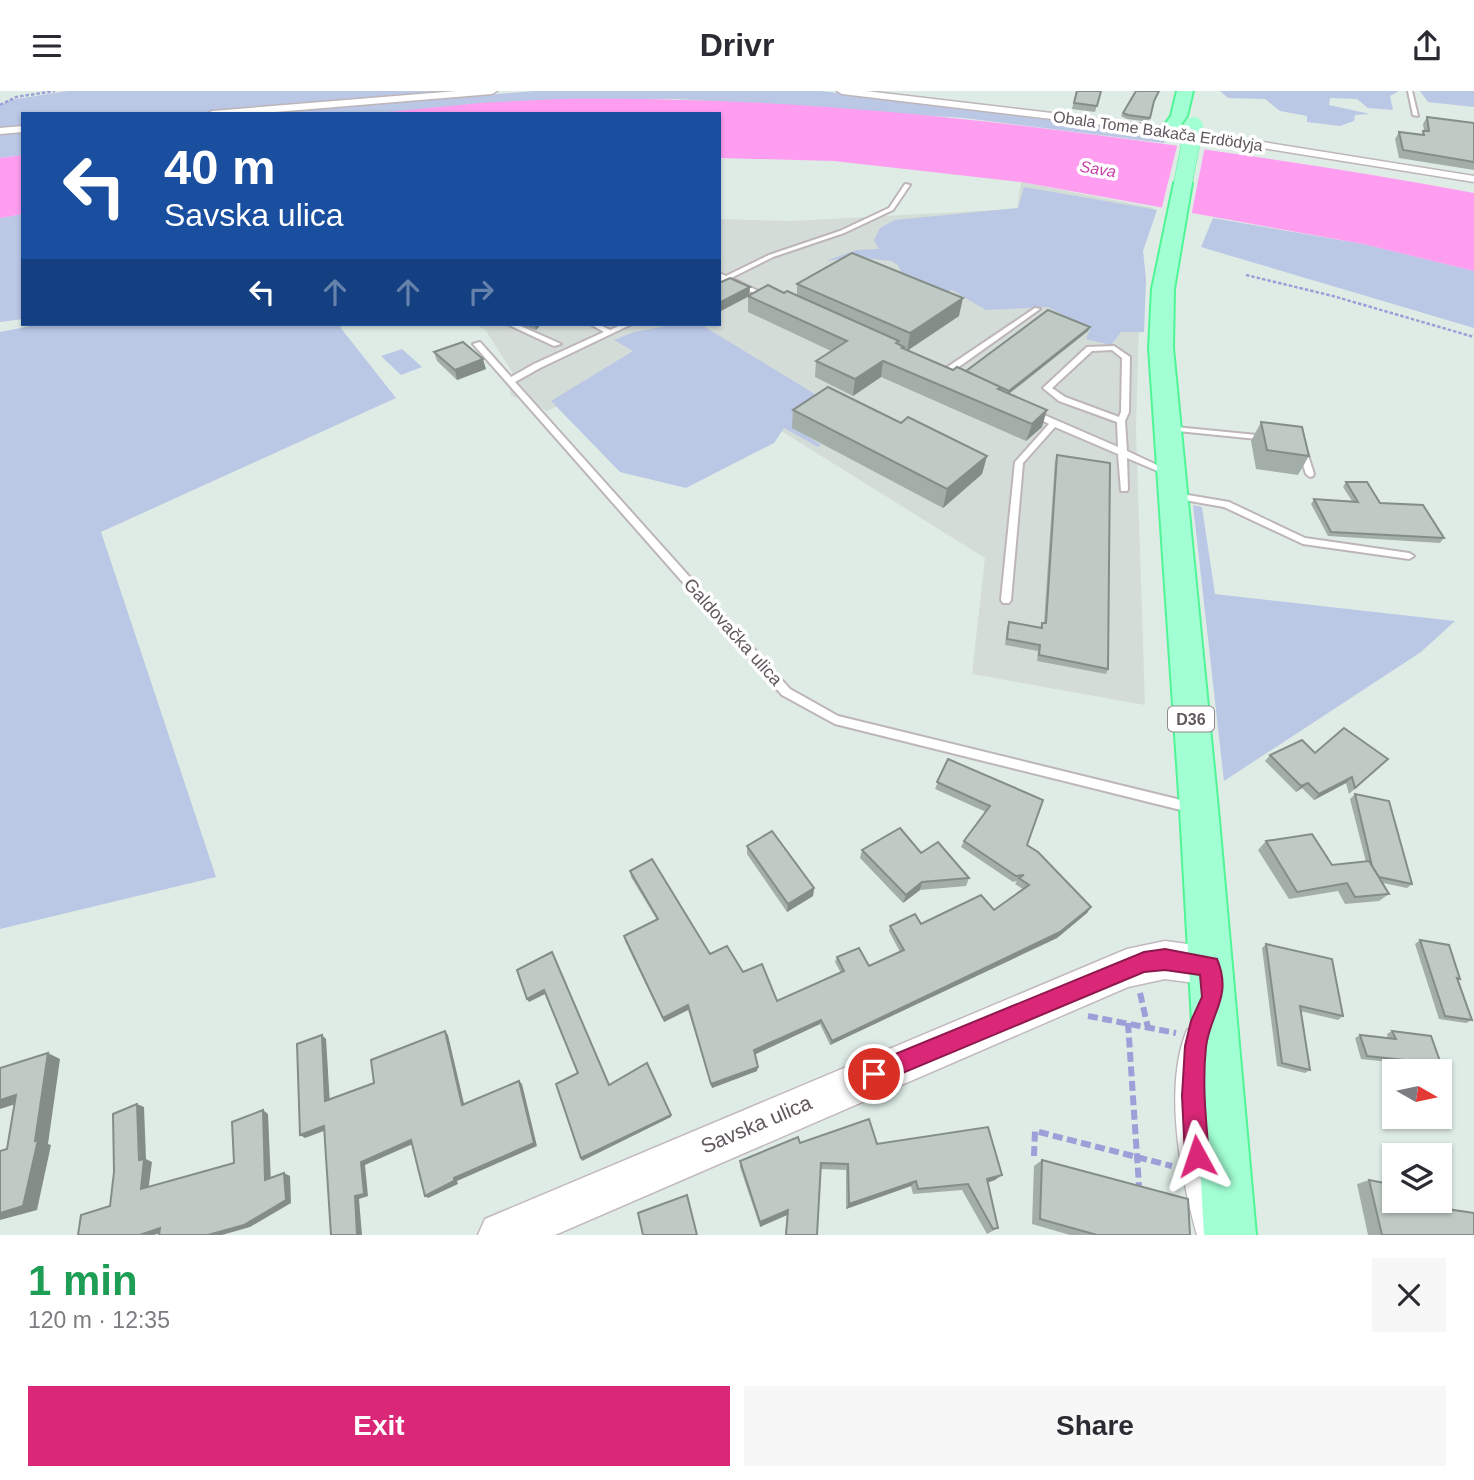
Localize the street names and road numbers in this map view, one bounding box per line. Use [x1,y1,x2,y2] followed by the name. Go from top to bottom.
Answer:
[1052,108,1264,154] street label: Obala Tome Bakača Erdödyja
[680,574,787,690] street label: Galdovačka ulica
[1168,706,1214,731] road number: D36
[697,1090,815,1158] street label: Savska ulica

